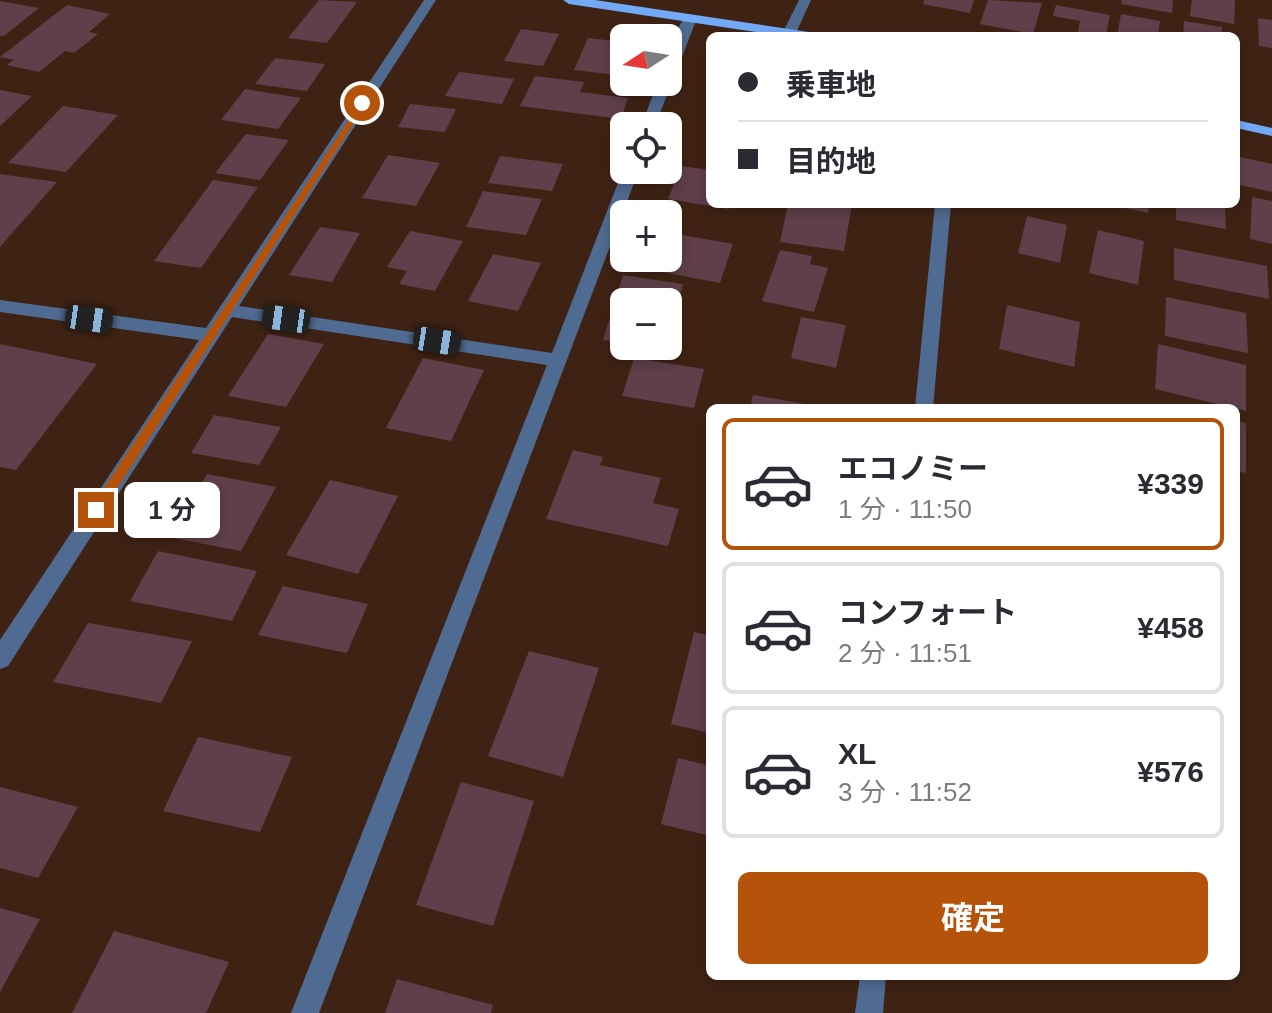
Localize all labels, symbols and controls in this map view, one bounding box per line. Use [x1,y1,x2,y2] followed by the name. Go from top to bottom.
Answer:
[610,24,682,96] north arrow
[610,24,682,360] map controls
[786,68,876,101] text: 乗車地
[344,85,380,121] route start
[610,112,682,184] button: locate
[786,145,876,178] text: 目的地
[610,200,682,272] button: +
[610,288,682,360] button: −
[64,304,114,334] car
[261,304,311,334] car
[411,325,463,357] car
[742,448,814,520] icon: car
[838,452,988,485] text: エコノミー
[1137,467,1204,500] text: ¥339
[124,482,220,538] callout: 1 分
[78,492,114,528] route end
[838,494,972,524] text: 1 分 · 11:50
[148,495,196,525] text: 1 分
[742,592,814,664] icon: car
[838,596,1017,629] text: コンフォート
[1137,611,1204,644] text: ¥458
[838,638,972,668] text: 2 分 · 11:51
[742,736,814,808] icon: car
[838,737,876,770] text: XL
[1137,755,1204,788] text: ¥576
[838,777,972,807] text: 3 分 · 11:52
[738,872,1208,964] button: 確定

